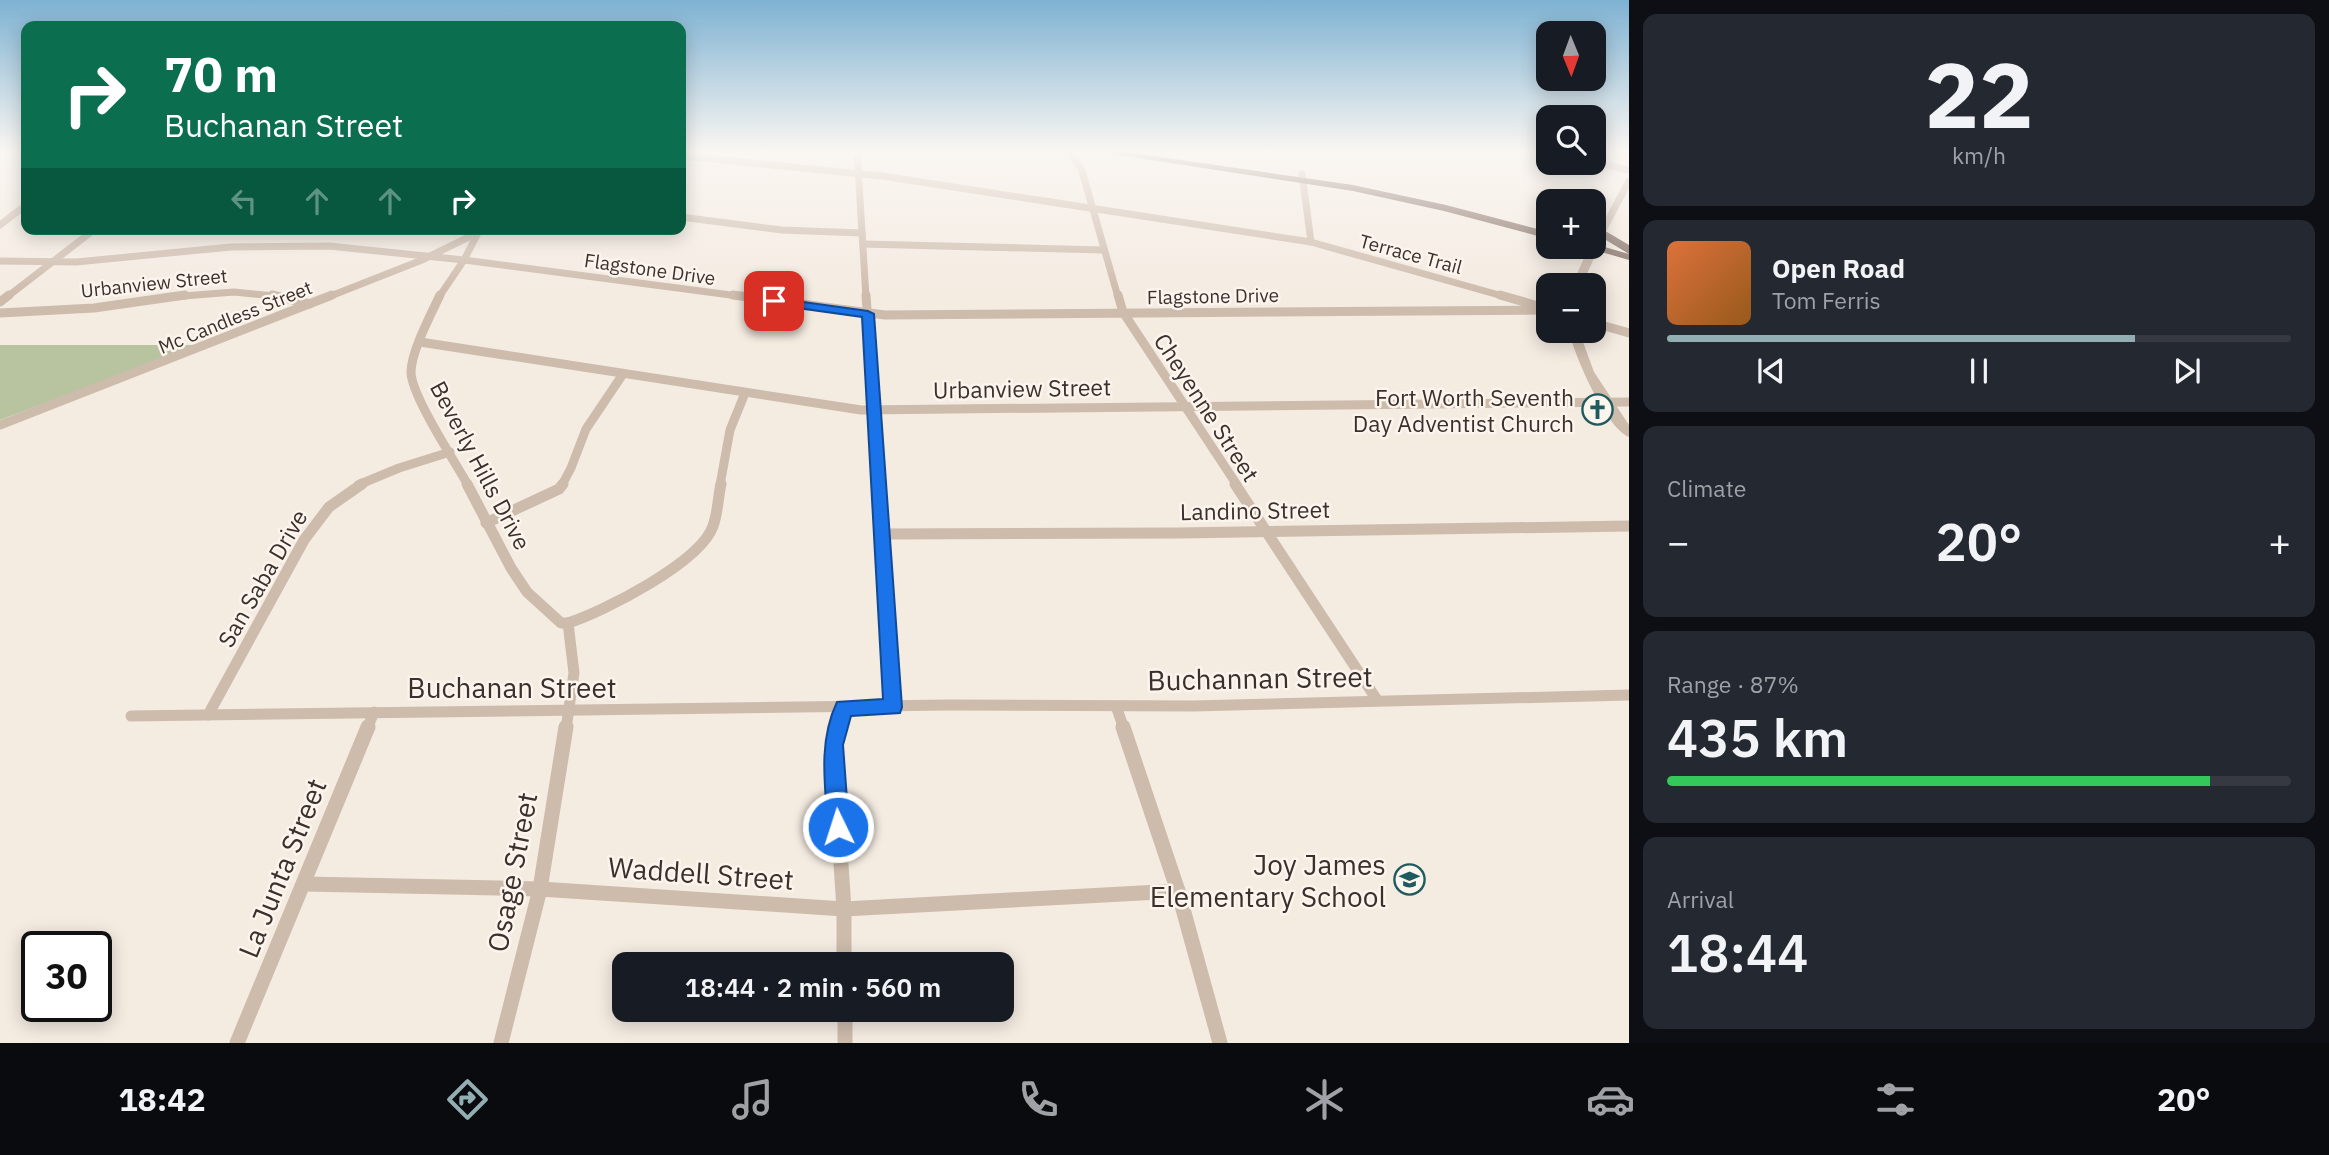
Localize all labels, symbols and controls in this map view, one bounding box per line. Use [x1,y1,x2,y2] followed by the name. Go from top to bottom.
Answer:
[1536,21,1606,91] north arrow
[1536,21,1606,343] map controls
[1924,35,2034,153] text: 22
[164,42,278,105] text: 70 m
[49,49,140,140] icon: right
[164,104,403,146] text: Buchanan Street
[1536,105,1606,175] button: search
[1952,140,2006,170] text: km/h
[225,182,263,220] icon: left
[298,182,336,220] icon: ahead
[371,182,409,220] icon: ahead
[444,182,482,220] icon: right
[1536,189,1606,259] button: +
[1357,229,1465,279] street label: Terrace Trail
[583,248,717,290] street label: Flagstone Drive
[1772,251,1905,285] text: Open Road
[80,263,228,303] street label: Urbanview Street
[744,271,804,331] pin
[1536,273,1606,343] button: −
[155,275,315,359] street label: Mc Candless Street
[755,282,793,320] icon: arrive
[1147,283,1279,309] street label: Flagstone Drive
[1772,285,1881,315] text: Tom Ferris
[1148,327,1266,487] street label: Cheyenne Street
[1752,352,1790,390] icon: previous
[1960,352,1998,390] icon: pause
[2168,352,2206,390] icon: next
[933,371,1111,405] street label: Urbanview Street
[424,375,538,555] street label: Beverly Hills Drive
[1353,382,1574,438] place label: Fort Worth Seventh Day Adventist Church
[1580,393,1614,427] church icon: Fort Worth Seventh Day Adventist Church
[1667,473,1746,503] text: Climate
[1180,494,1330,526] street label: Landino Street
[210,504,314,652] street label: San Saba Drive
[1936,508,2022,575] text: 20°
[1667,517,1690,566] text: −
[2268,517,2291,566] text: +
[1147,658,1373,698] street label: Buchannan Street
[407,669,617,706] street label: Buchanan Street
[1667,669,1799,699] text: Range · 87%
[1667,704,1848,771] text: 435 km
[229,773,335,963] street label: La Junta Street
[478,789,546,955] street label: Osage Street
[801,790,875,864] position arrow
[1150,846,1386,915] place label: Joy James Elementary School
[607,848,795,898] street label: Waddell Street
[1392,863,1426,897] school or university icon: Joy James Elementary School
[1667,884,1734,914] text: Arrival
[1667,919,1808,986] text: 18:44
[21,931,112,1022] speed limit sign: 30
[685,970,941,1004] text: 18:44 · 2 min · 560 m
[443,1075,492,1124] icon: directions
[728,1075,777,1124] icon: music
[1014,1075,1063,1124] icon: phone
[1300,1075,1349,1124] icon: climate
[1586,1075,1635,1124] icon: car
[1871,1075,1920,1124] icon: filters
[118,1078,206,1120] text: 18:42
[2157,1078,2211,1120] text: 20°

